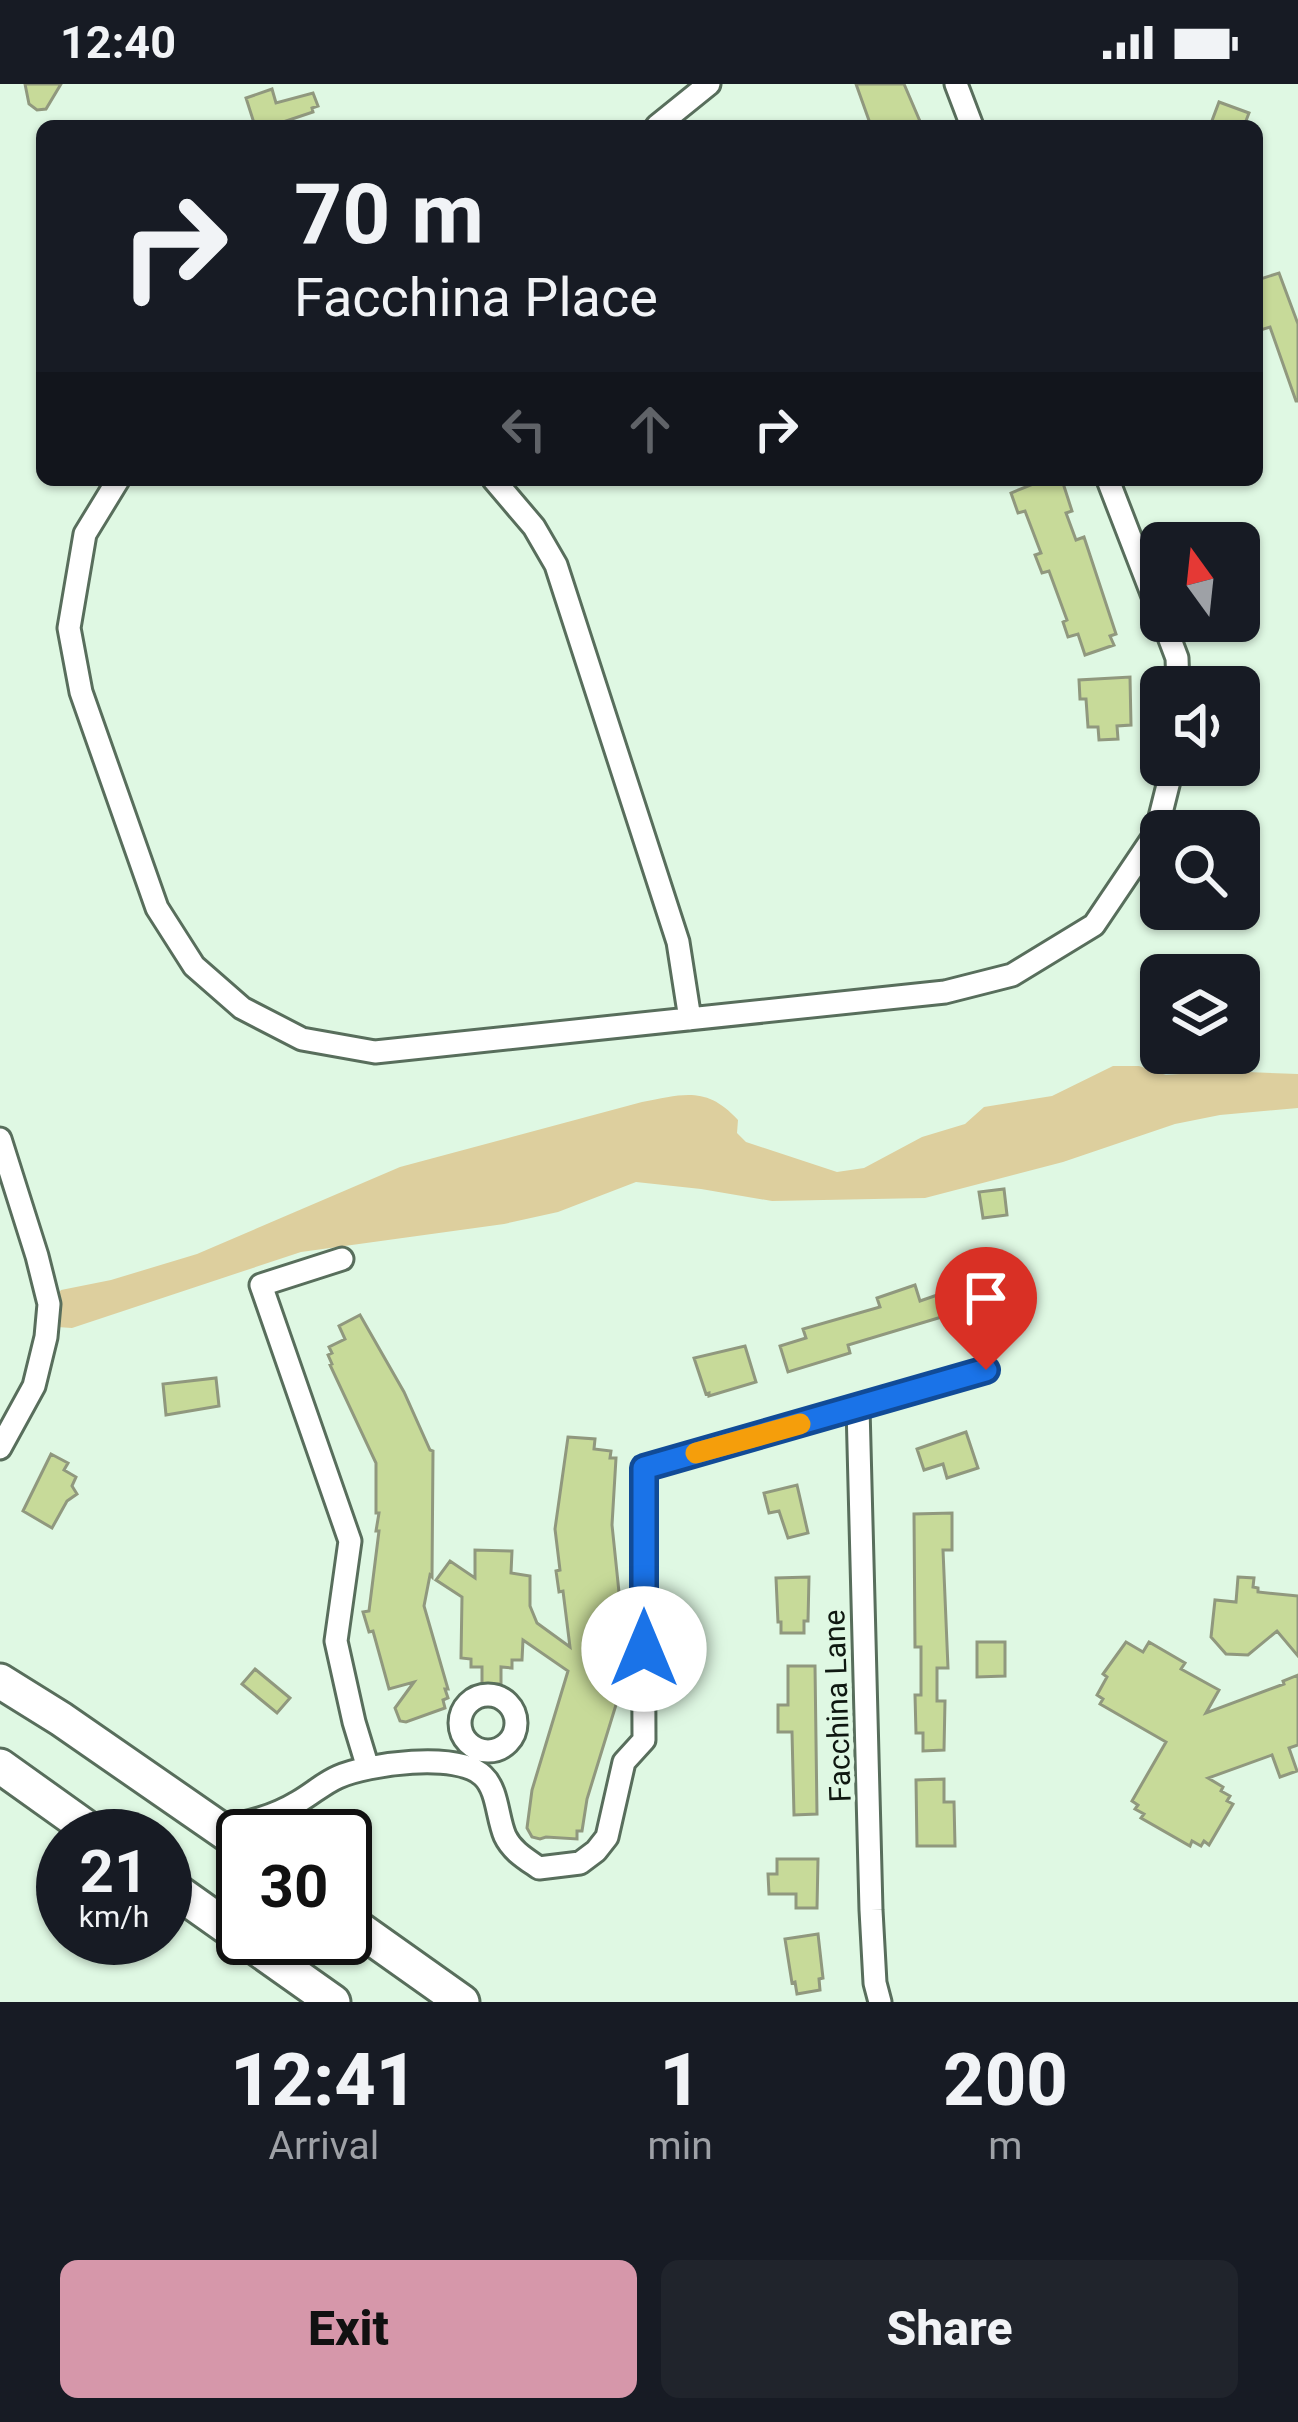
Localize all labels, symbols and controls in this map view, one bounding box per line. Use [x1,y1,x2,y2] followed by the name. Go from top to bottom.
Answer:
[60,16,176,69] text: 12:40
[294,165,484,264] text: 70 m
[96,168,252,324] icon: right
[294,266,658,329] text: Facchina Place
[491,396,557,462] icon: left
[617,396,683,462] icon: ahead
[743,396,809,462] icon: right
[1140,522,1260,642] north arrow
[1140,522,1260,1074] map controls
[1140,666,1260,786] button: sound
[1140,810,1260,930] button: search
[1140,954,1260,1074] button: layers
[935,1247,1037,1370] pin
[953,1265,1019,1331] icon: arrive
[581,1586,707,1712] position arrow
[816,1609,858,1803] street label: Facchina Lane
[216,1809,372,1965] speed limit sign: 30
[80,1836,148,1907] text: 21
[79,1899,149,1934] text: km/h
[230,2038,417,2123] text: 12:41
[659,2038,701,2123] text: 1
[943,2038,1068,2123] text: 200
[268,2123,379,2169] text: Arrival
[648,2123,713,2169] text: min
[988,2123,1022,2169] text: m
[60,2260,637,2398] button: Exit
[661,2260,1238,2398] button: Share

